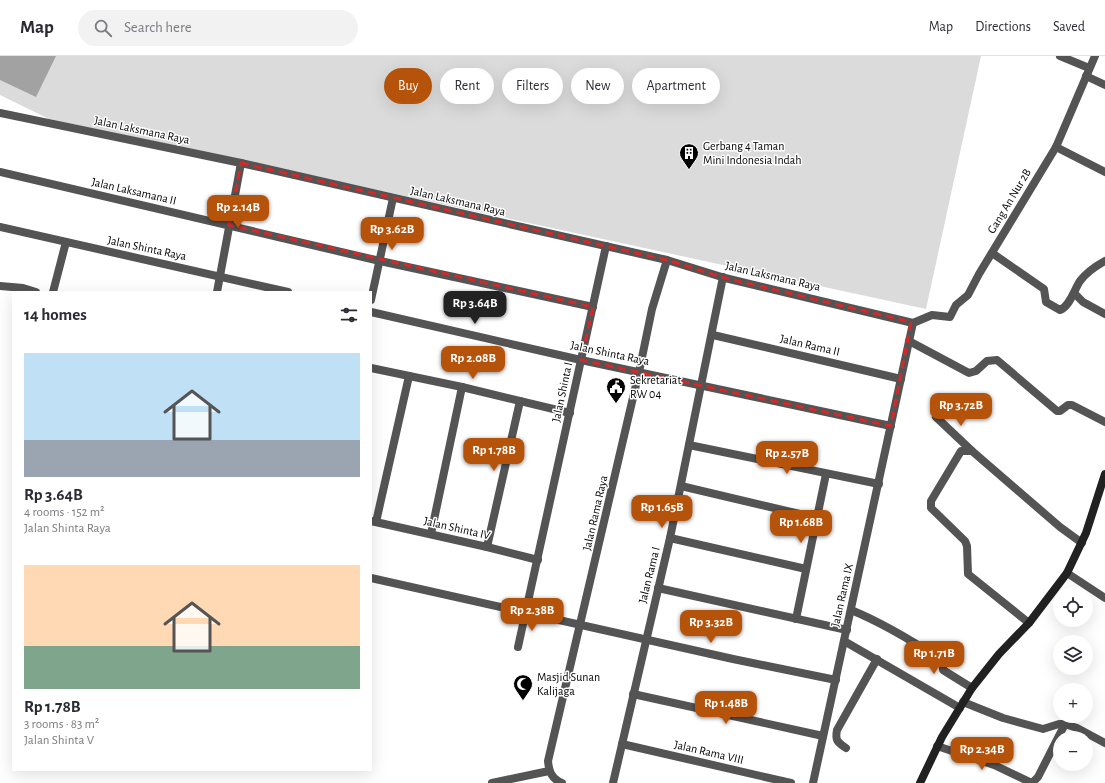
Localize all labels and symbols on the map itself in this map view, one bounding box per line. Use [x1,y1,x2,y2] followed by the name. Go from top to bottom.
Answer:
[93,114,191,147] street label: Jalan Laksmana Raya
[703,140,802,166] place label: Gerbang 4 Taman Mini Indonesia Indah
[678,142,700,170] building icon: Gerbang 4 Taman Mini Indonesia Indah
[985,166,1033,236] street label: Gang An Nur 2B
[90,175,178,207] street label: Jalan Laksamana II
[409,184,507,219] street label: Jalan Laksmana Raya
[197,195,279,229] pin: Rp 2.14B
[351,217,433,251] pin: Rp 3.62B
[106,234,188,263] street label: Jalan Shinta Raya
[724,259,822,294] street label: Jalan Laksmana Raya
[434,291,516,325] pin: Rp 3.64B
[779,332,841,358] street label: Jalan Rama II
[569,339,651,368] street label: Jalan Shinta Raya
[432,346,514,380] pin: Rp 2.08B
[550,361,574,423] street label: Jalan Shinta I
[630,374,681,400] place label: Sekretariat RW 04
[605,376,627,404] public building icon: Sekretariat RW 04
[920,393,1002,427] pin: Rp 3.72B
[453,438,535,472] pin: Rp 1.78B
[746,441,828,475] pin: Rp 2.57B
[581,474,611,552] street label: Jalan Rama Raya
[621,495,703,529] pin: Rp 1.65B
[760,510,842,544] pin: Rp 1.68B
[423,515,492,541] street label: Jalan Shinta IV
[636,546,662,604] street label: Jalan Rama I
[829,562,855,628] street label: Jalan Rama IX
[491,598,573,632] pin: Rp 2.38B
[670,610,752,644] pin: Rp 3.32B
[893,641,975,675] pin: Rp 1.71B
[537,671,600,698] place label: Masjid Sunan Kalijaga
[512,673,534,701] mosque icon: Masjid Sunan Kalijaga
[685,691,767,725] pin: Rp 1.48B
[941,737,1023,771] pin: Rp 2.34B
[673,738,745,766] street label: Jalan Rama VIII

